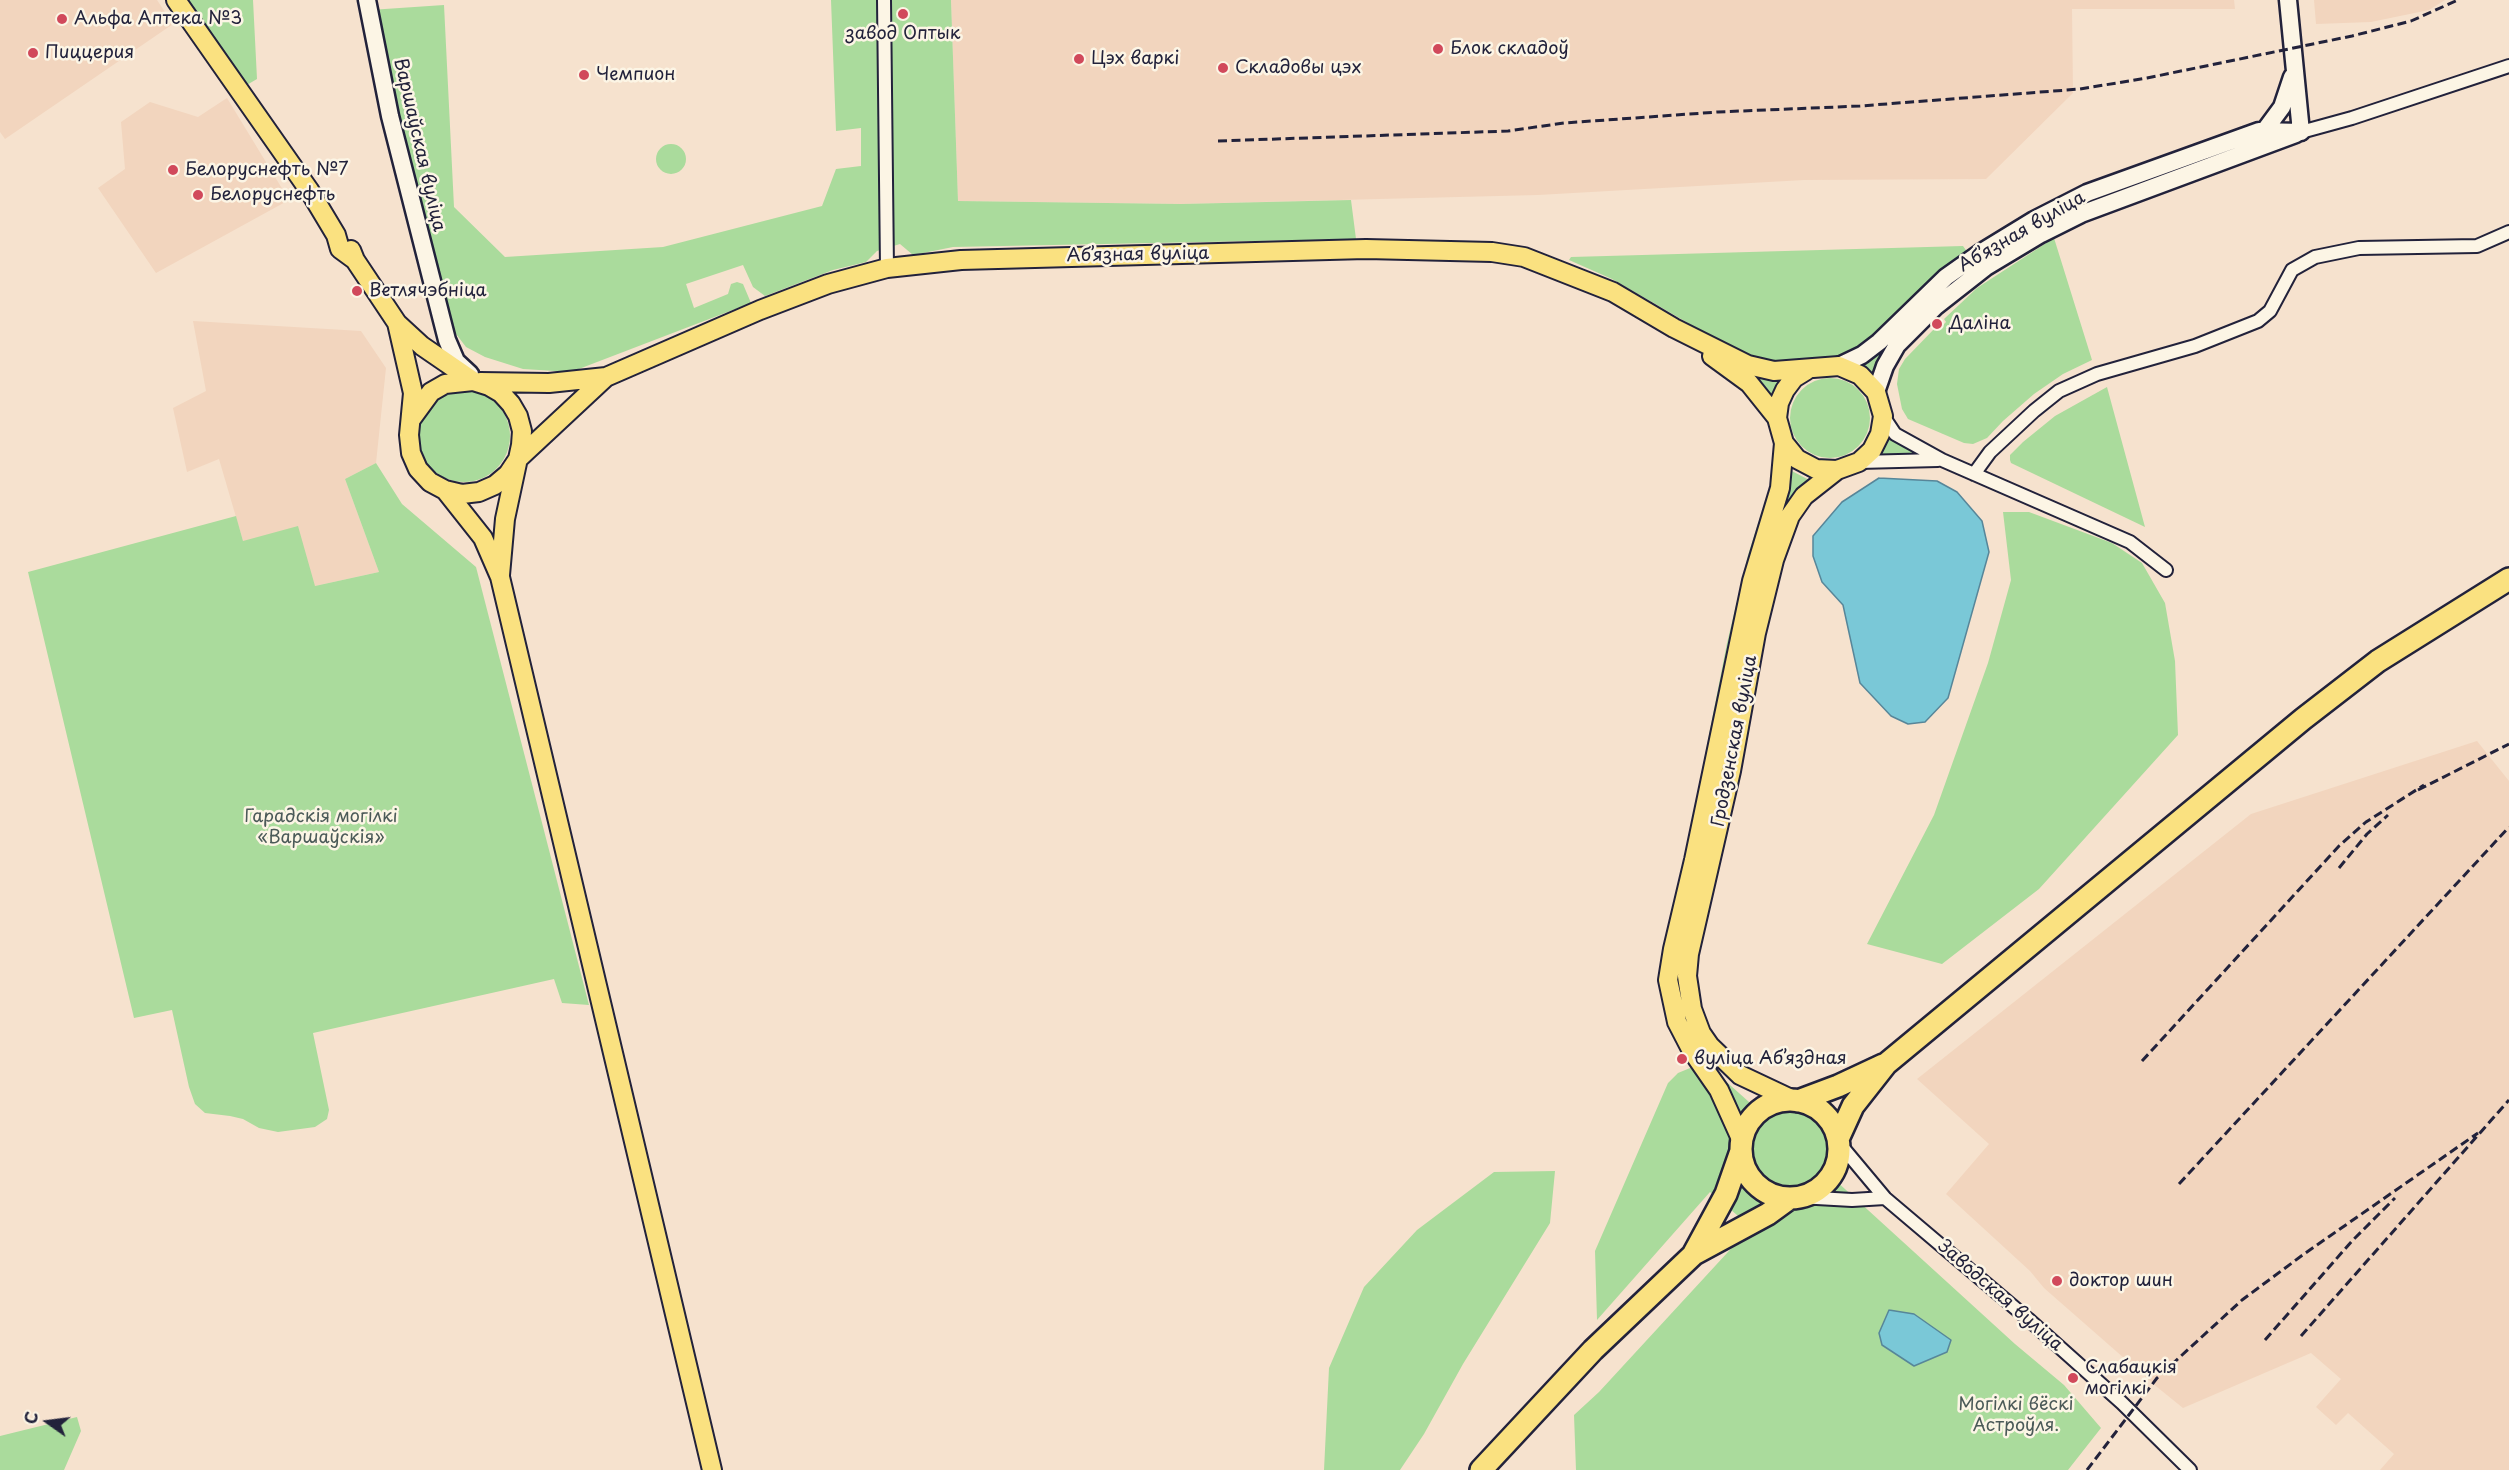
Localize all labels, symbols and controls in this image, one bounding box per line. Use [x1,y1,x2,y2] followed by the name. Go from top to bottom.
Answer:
[896,7,910,21] marker: завод Оптык
[74,8,242,30] place label: Альфа Аптека №3
[55,12,69,26] marker: Альфа Аптека №3
[846,23,960,45] place label: завод Оптык
[1450,38,1569,60] place label: Блок складоў
[45,42,134,64] place label: Пиццерия
[1431,42,1445,56] marker: Блок складоў
[26,46,40,60] marker: Пиццерия
[1091,48,1179,70] place label: Цэх варкі
[1072,52,1086,66] marker: Цэх варкі
[389,56,449,234] street label: Варшаўская вуліца
[1235,57,1361,79] place label: Складовы цэх
[1216,61,1230,75] marker: Складовы цэх
[596,64,675,86] place label: Чемпион
[577,68,591,82] marker: Чемпион
[185,159,349,181] place label: Белоруснефть №7
[166,163,180,177] marker: Белоруснефть №7
[210,184,335,206] place label: Белоруснефть
[1955,187,2089,277] street label: Абʼязная вуліца
[191,188,205,202] marker: Белоруснефть
[1067,243,1209,267] street label: Абʼязная вуліца
[369,280,487,302] place label: Ветлячэбніца
[350,284,364,298] marker: Ветлячэбніца
[1949,313,2011,335] place label: Даліна
[1930,317,1944,331] marker: Даліна
[1708,653,1762,829] street label: Гродзенская вуліца
[244,806,398,848] park label: Гарадскія могілкі «Варшаўскія»
[1694,1048,1847,1070] place label: вуліца Абʼяздная
[1675,1052,1689,1066] marker: вуліца Абʼяздная
[1933,1236,2067,1356] street label: Заводская вуліца
[2069,1270,2173,1292] place label: доктор шин
[2050,1274,2064,1288] marker: доктор шин
[2085,1357,2177,1400] place label: Слабацкія могілкі
[2066,1371,2080,1385] marker: Слабацкія могілкі
[18,1392,78,1452] north arrow
[1958,1394,2074,1436] park label: Могілкі вёскі Астроўля.
[17,1409,44,1426] text: С

